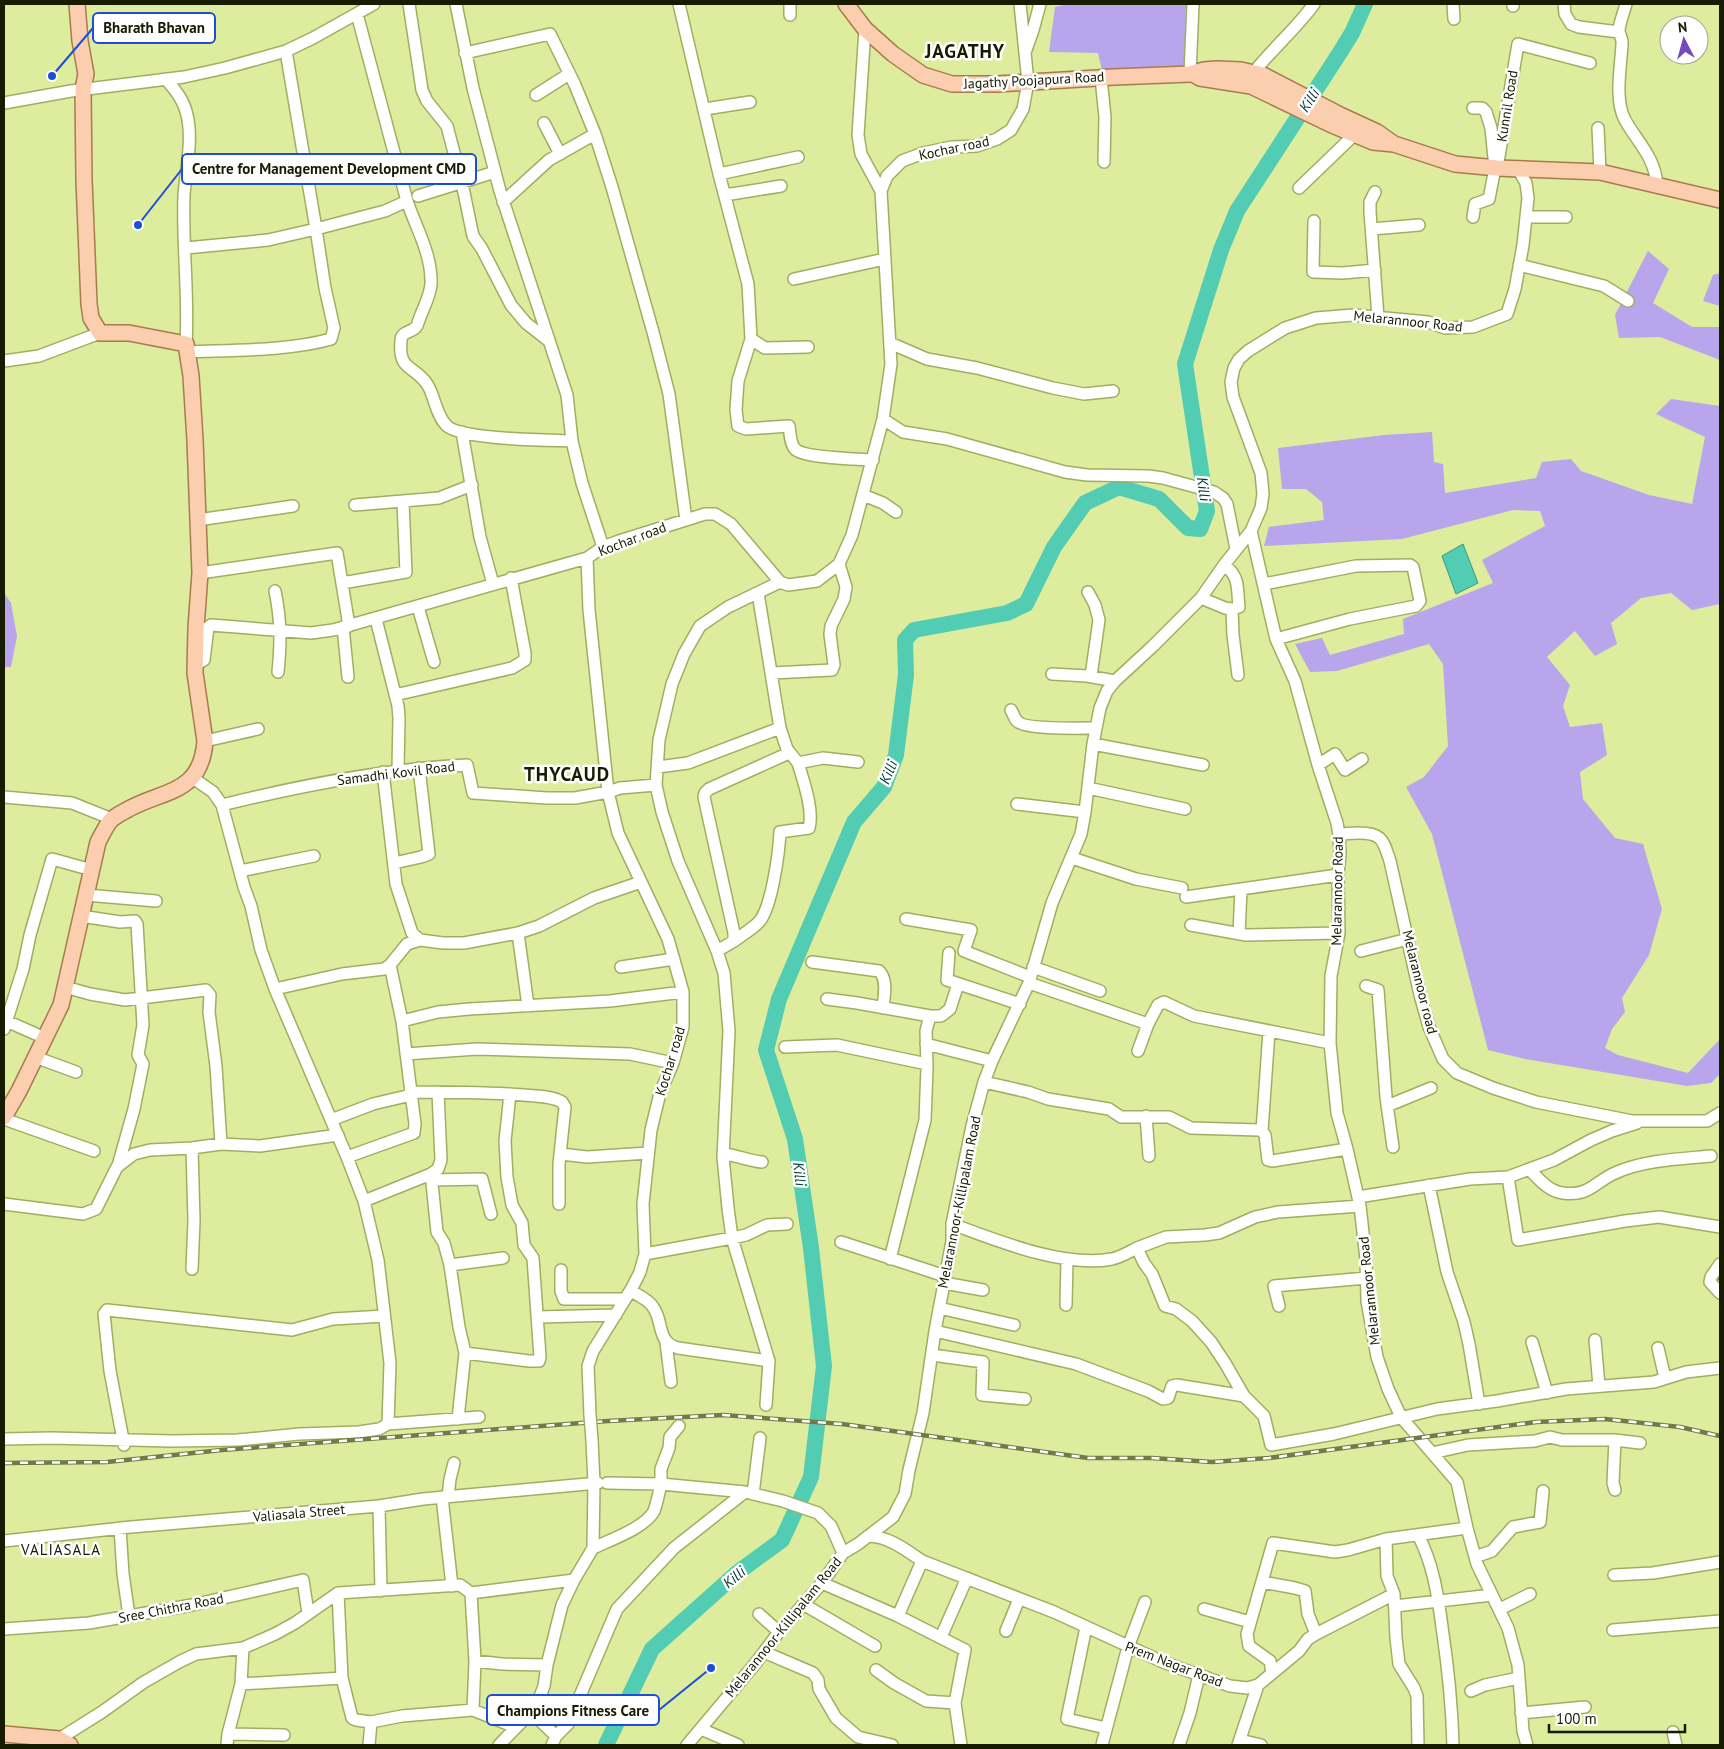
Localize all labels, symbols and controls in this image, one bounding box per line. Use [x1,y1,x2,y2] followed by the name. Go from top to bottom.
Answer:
[93,13,215,43] callout: Bharath Bhavan
[1659,15,1709,65] north arrow
[103,18,205,37] text: Bharath Bhavan
[1677,18,1688,37] text: N
[924,39,1005,63] district label: JAGATHY
[962,67,1105,93] street label: Jagathy Poojapura Road
[1492,69,1522,143] street label: Kunnil Road
[1294,84,1324,115] water label: Killi
[917,132,991,164] street label: Kochar road
[182,154,476,184] callout: Centre for Management Development CMD
[192,159,466,178] text: Centre for Management Development CMD
[1353,306,1463,336] street label: Melarannoor Road
[1193,476,1215,503] water label: Killi
[595,518,669,560] street label: Kochar road
[875,756,902,787] water label: Killi
[336,757,456,789] street label: Samadhi Kovil Road
[524,762,610,786] district label: THYCAUD
[1327,836,1347,946] street label: Melarannoor Road
[1398,928,1442,1036] street label: Melarannoor road
[651,1024,689,1098] street label: Kochar road
[933,1114,985,1290] street label: Melarannoor-Killipalam Road
[789,1161,811,1188] water label: Killi
[1354,1236,1384,1346] street label: Melarannoor Road
[251,1500,346,1526] street label: Valiasala Street
[20,1540,101,1559] district label: VALIASALA
[721,1553,845,1701] street label: Melarannoor-Killipalam Road
[719,1561,750,1592] water label: Killi
[117,1589,225,1627] street label: Sree Chithra Road
[1123,1637,1225,1691] street label: Prem Nagar Road
[487,1695,659,1725] callout: Champions Fitness Care
[497,1701,649,1720] text: Champions Fitness Care
[1549,1702,1685,1734] scale bar
[1556,1709,1597,1728] text: 100 m

